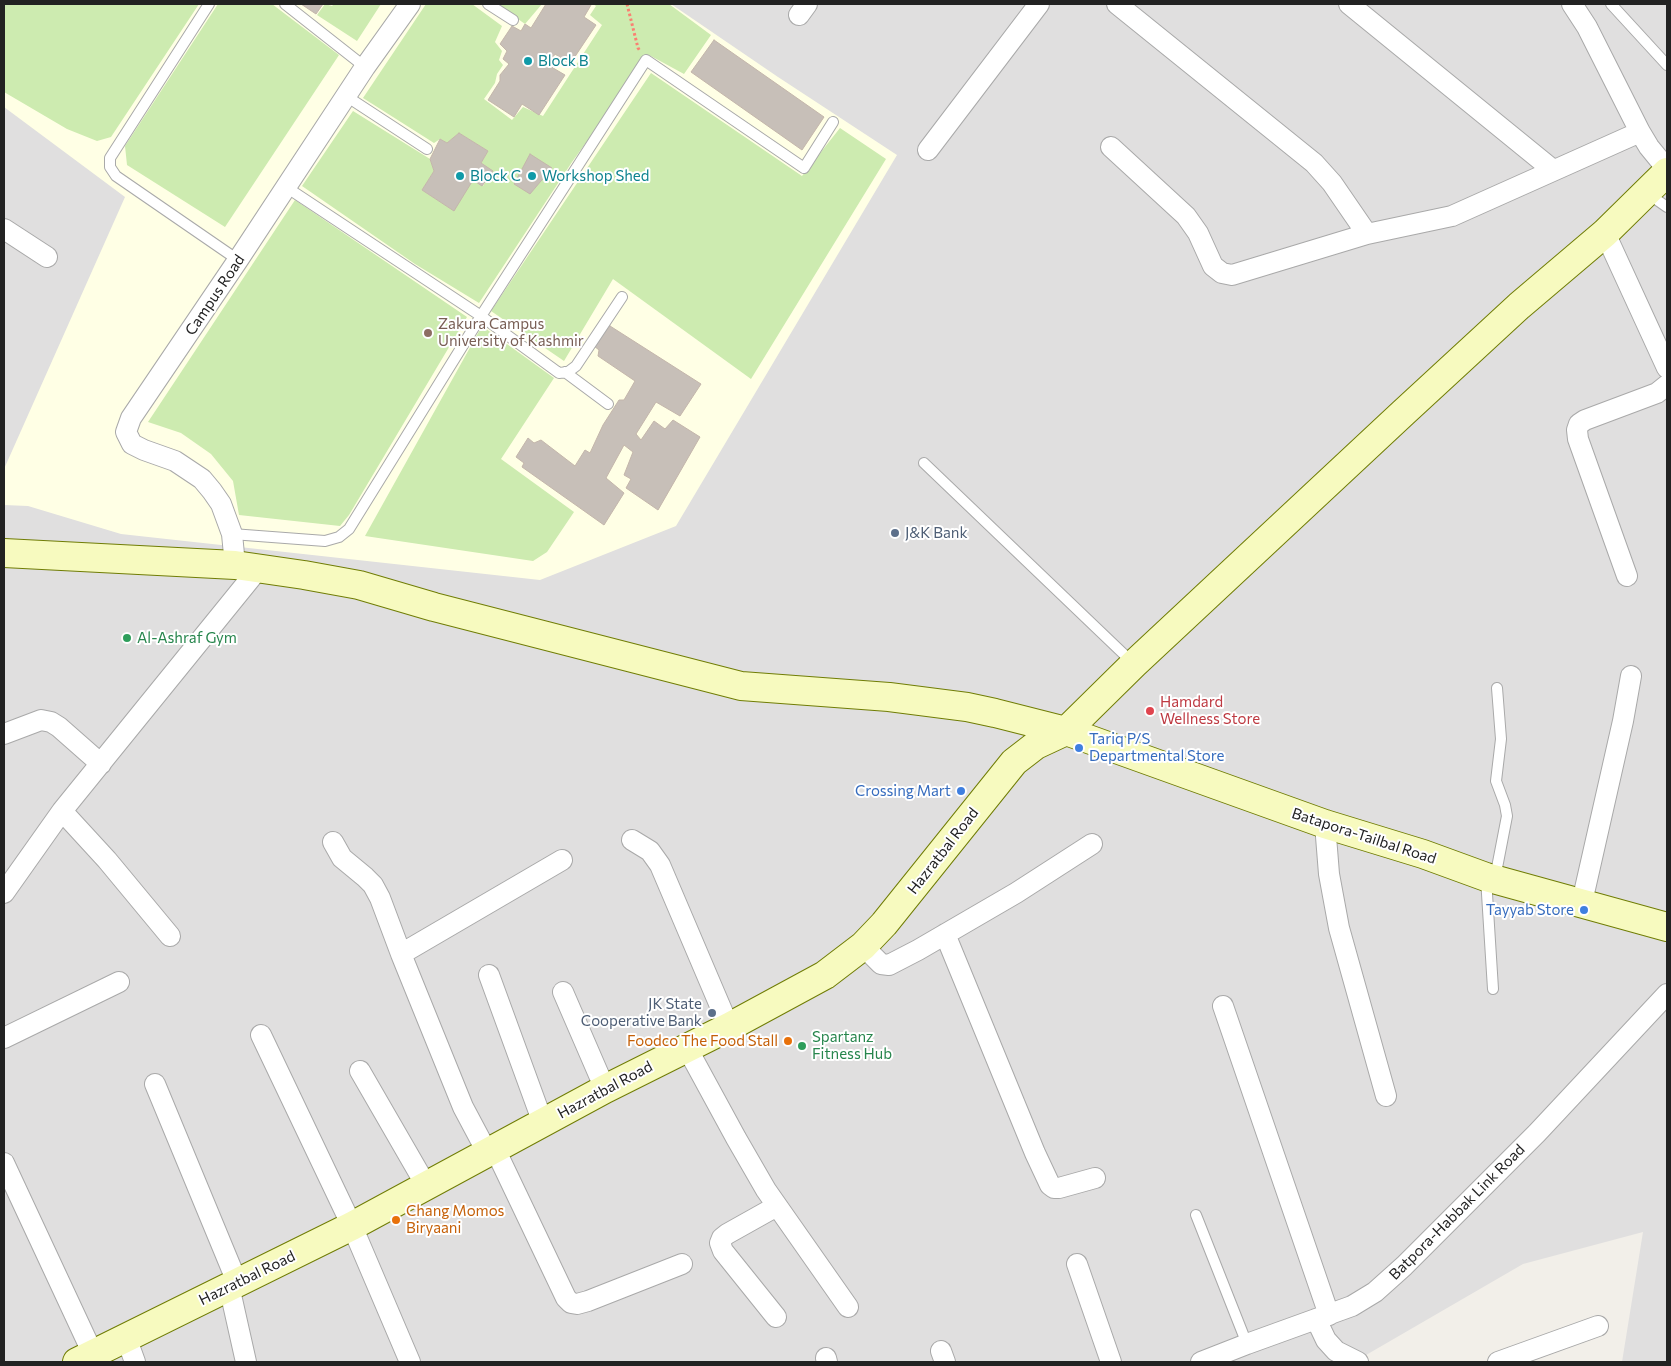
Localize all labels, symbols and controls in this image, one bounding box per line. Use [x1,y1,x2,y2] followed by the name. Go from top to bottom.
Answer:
[538,52,589,70] place label: Block B
[522,55,534,67] marker: Block B
[470,167,521,185] place label: Block C
[542,167,649,185] place label: Workshop Shed
[454,170,466,182] marker: Block C
[526,170,538,182] marker: Workshop Shed
[181,251,249,339] street label: Campus Road
[438,315,584,350] place label: Zakura Campus University of Kashmir
[422,327,434,339] marker: Zakura Campus University of Kashmir
[905,524,968,542] place label: J&K Bank
[889,527,901,539] marker: J&K Bank
[137,629,237,647] place label: Al-Ashraf Gym
[121,632,133,644] marker: Al-Ashraf Gym
[1160,693,1260,728] place label: Hamdard Wellness Store
[1144,705,1156,717] marker: Hamdard Wellness Store
[1089,730,1224,765] place label: Tariq P/S Departmental Store
[1073,742,1085,754] marker: Tariq P/S Departmental Store
[855,782,951,800] place label: Crossing Mart
[955,785,967,797] marker: Crossing Mart
[904,804,982,898] street label: Hazratbal Road
[1290,804,1438,868] street label: Batapora-Tailbal Road
[1486,901,1574,919] place label: Tayyab Store
[1578,904,1590,916] marker: Tayyab Store
[581,995,702,1030] place label: JK State Cooperative Bank
[706,1007,718,1019] marker: JK State Cooperative Bank
[812,1028,892,1063] place label: Spartanz Fitness Hub
[627,1032,778,1050] place label: Foodco The Food Stall
[782,1035,794,1047] marker: Foodco The Food Stall
[796,1040,808,1052] marker: Spartanz Fitness Hub
[555,1057,655,1123] street label: Hazratbal Road
[1385,1140,1529,1284] street label: Batpora-Habbak Link Road
[406,1202,504,1237] place label: Chang Momos Biryaani
[390,1214,402,1226] marker: Chang Momos Biryaani
[196,1247,298,1309] street label: Hazratbal Road

